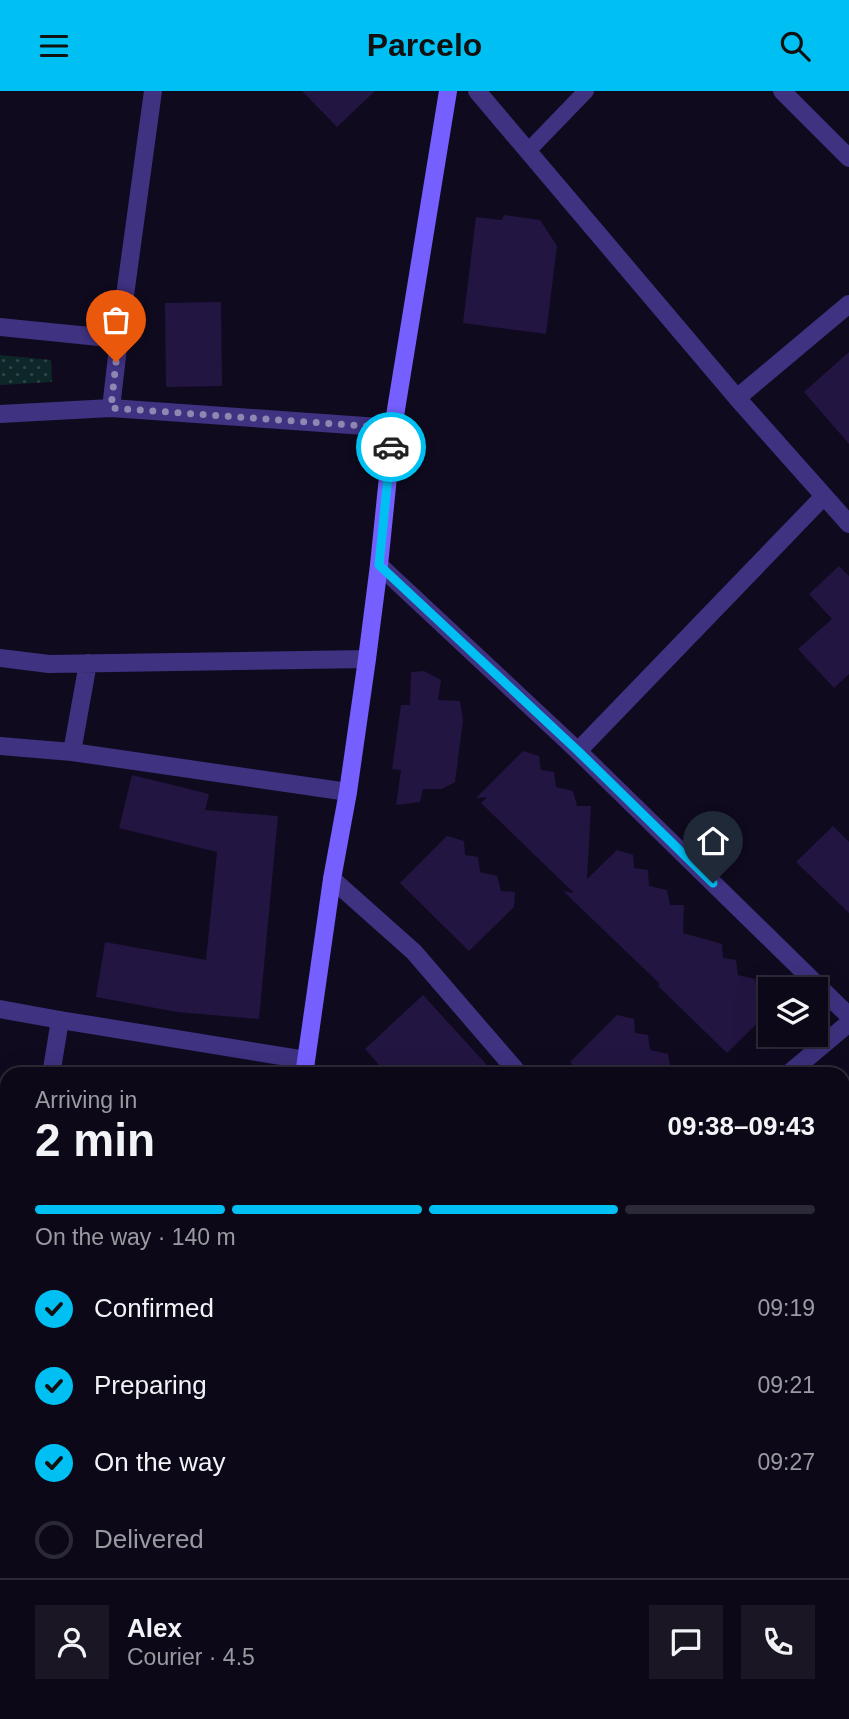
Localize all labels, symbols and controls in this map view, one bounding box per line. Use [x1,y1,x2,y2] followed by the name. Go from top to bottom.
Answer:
[35,27,73,65] icon: menu
[367,27,482,63] text: Parcelo
[776,27,814,65] icon: search
[86,290,146,362] pin
[97,301,135,339] icon: bag
[356,412,426,482] courier
[372,428,410,466] icon: car
[683,811,743,883] pin
[694,822,732,860] icon: home
[758,977,828,1047] map controls
[758,977,828,1047] button: layers
[35,1087,137,1113] text: Arriving in
[668,1111,815,1141] text: 09:38–09:43
[35,1114,155,1166] text: 2 min
[35,1224,236,1250] text: On the way · 140 m
[35,1290,73,1328] icon: check
[94,1293,214,1323] text: Confirmed
[757,1295,815,1321] text: 09:19
[35,1367,73,1405] icon: check
[94,1370,207,1400] text: Preparing
[757,1372,815,1398] text: 09:21
[35,1444,73,1482] icon: check
[94,1447,226,1477] text: On the way
[757,1449,815,1475] text: 09:27
[94,1524,204,1554] text: Delivered
[35,1605,109,1679] button: person
[649,1605,723,1679] button: chat
[741,1605,815,1679] button: phone
[127,1613,182,1643] text: Alex
[127,1644,255,1670] text: Courier · 4.5

